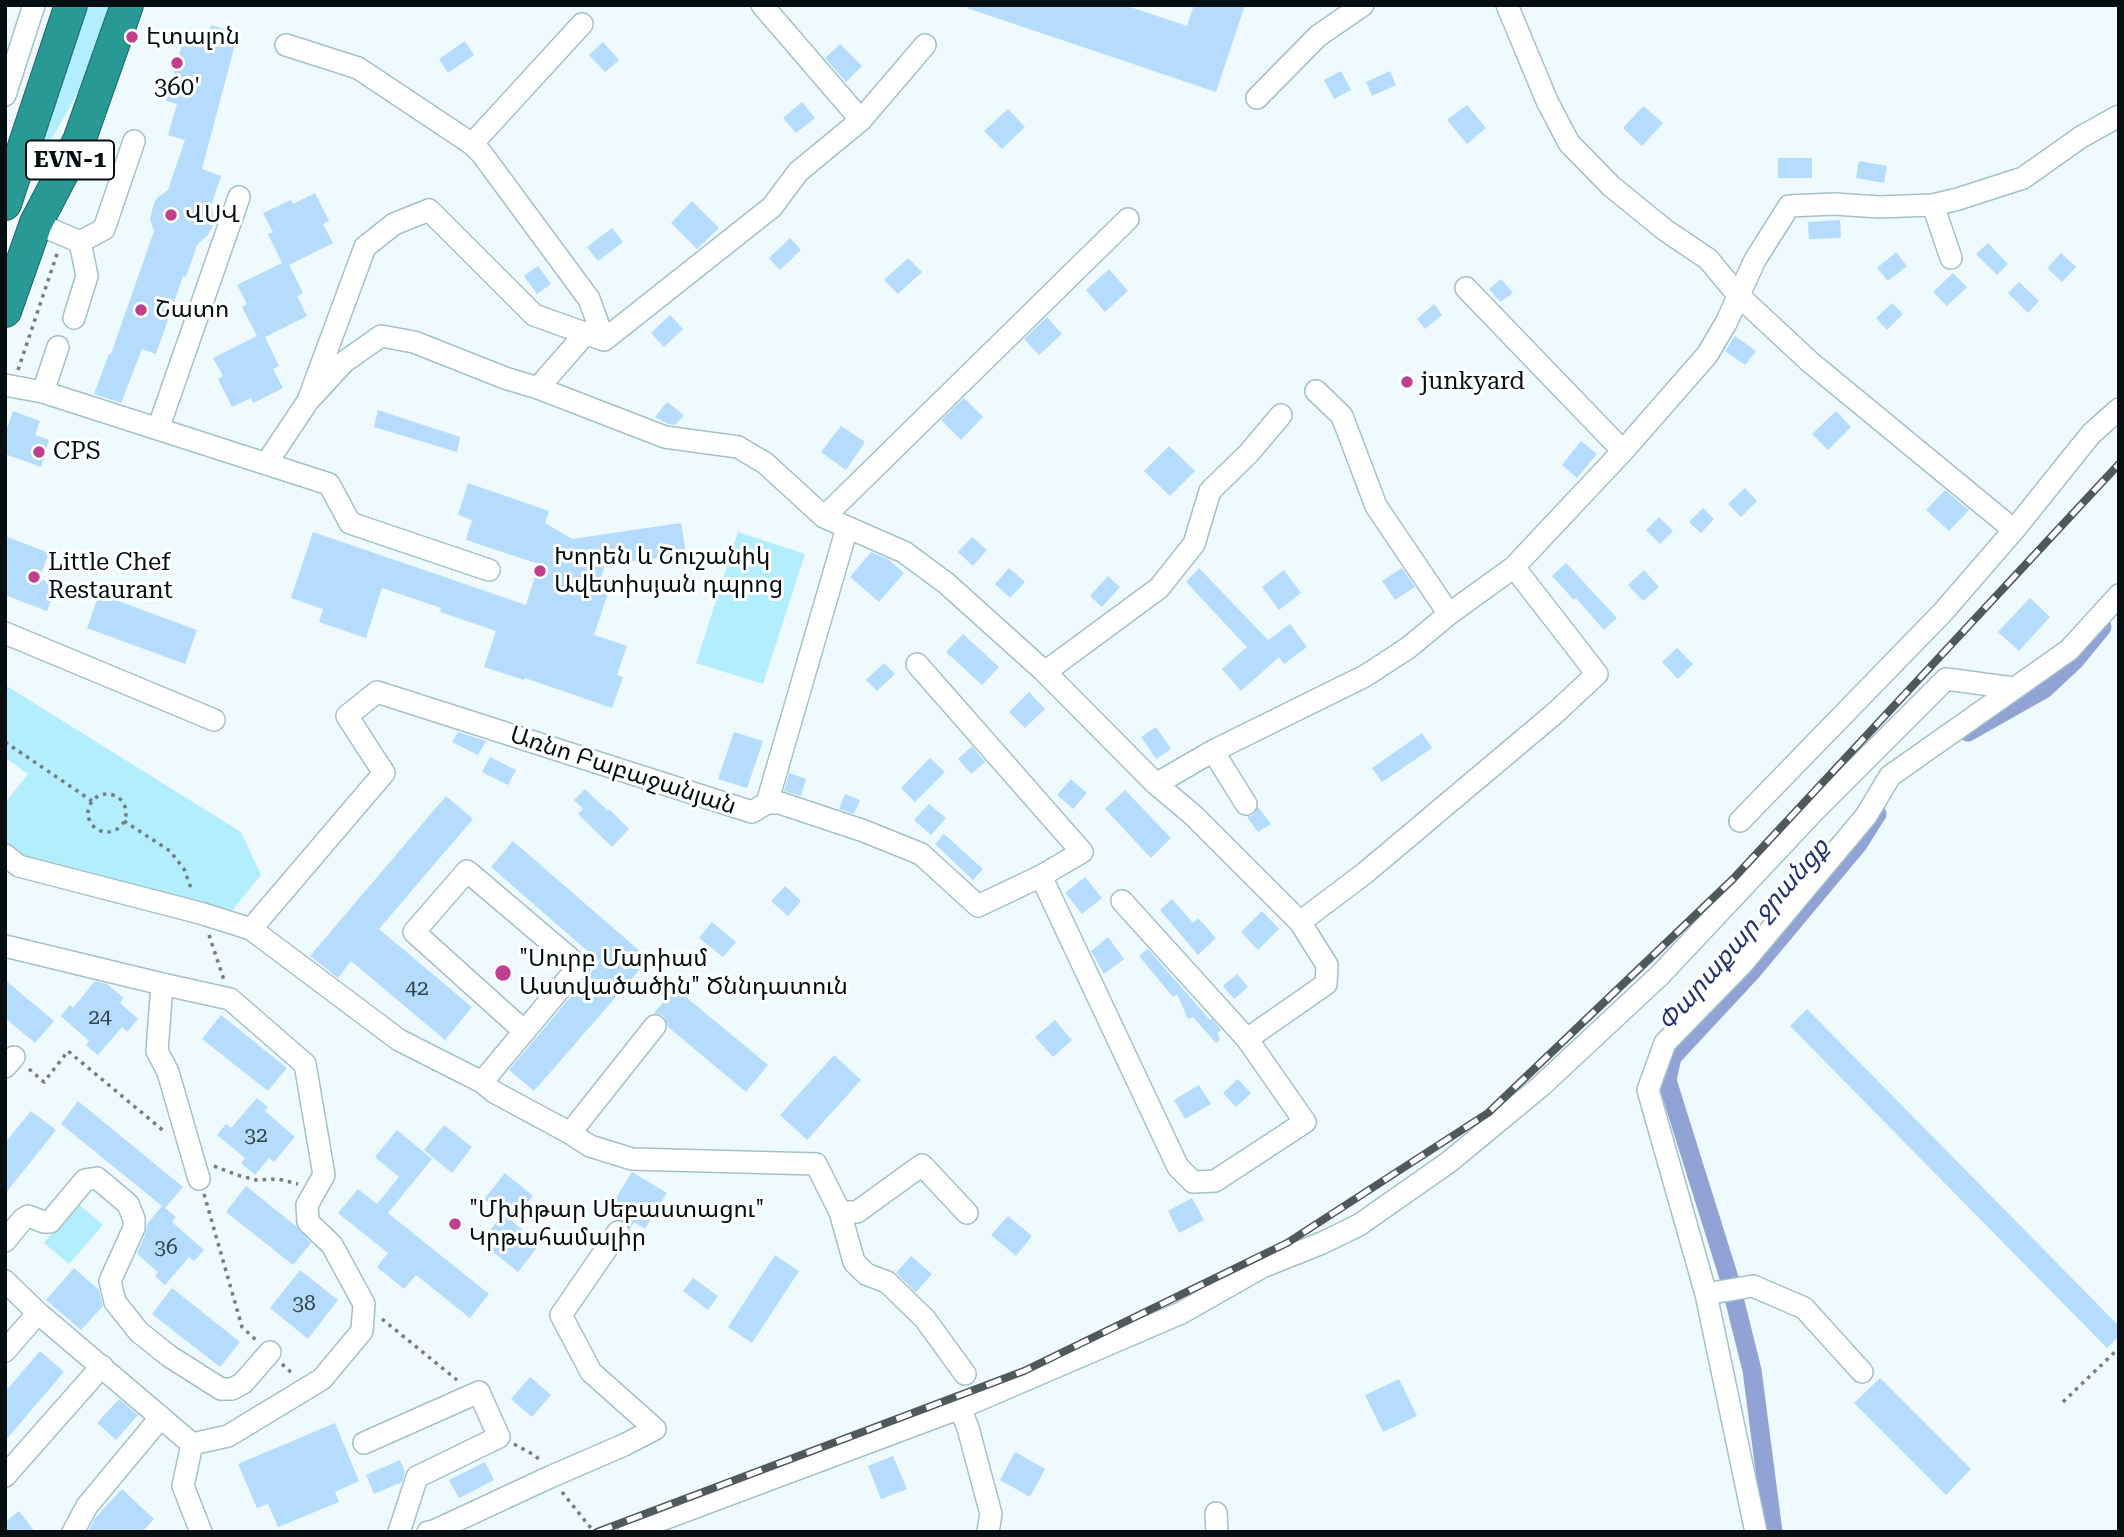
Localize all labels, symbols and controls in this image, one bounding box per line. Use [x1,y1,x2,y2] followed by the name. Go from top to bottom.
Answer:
[146,23,240,51] place label: Էտալոն
[124,29,140,45] marker: Էտալոն
[169,55,185,71] marker: 360'
[154,74,200,102] place label: 360'
[26,140,114,180] road number: EVN-1
[185,201,240,229] place label: ՎՍՎ
[163,207,179,223] marker: ՎՍՎ
[155,296,229,324] place label: Շատո
[133,302,149,318] marker: Շատո
[1421,368,1525,396] place label: junkyard
[1399,374,1415,390] marker: junkyard
[53,438,101,466] place label: CPS
[31,444,47,460] marker: CPS
[554,543,783,599] place label: Խորեն և Շուշանիկ Ավետիսյան դպրոց
[48,549,173,605] place label: Little Chef Restaurant
[532,563,548,579] marker: Խորեն և Շուշանիկ Ավետիսյան դպրոց
[26,569,42,585] marker: Little Chef Restaurant
[506,721,740,821] street label: Առնո Բաբաջանյան
[1652,832,1836,1038] water label: Փարաքար ջրանցք
[519,945,848,1001] place label: "Սուրբ Մարիամ Աստվածածին" Ծննդատուն
[493,963,513,983] marker: "Սուրբ Մարիամ Աստվածածին" Ծննդատուն
[405,976,429,1002] house number: 42
[88,1005,112,1031] house number: 24
[244,1123,268,1149] house number: 32
[469,1196,764,1252] place label: "Մխիթար Սեբաստացու" Կրթահամալիր
[447,1216,463,1232] marker: "Մխիթար Սեբաստացու" Կրթահամալիր
[154,1235,178,1261] house number: 36
[292,1291,316,1317] house number: 38

